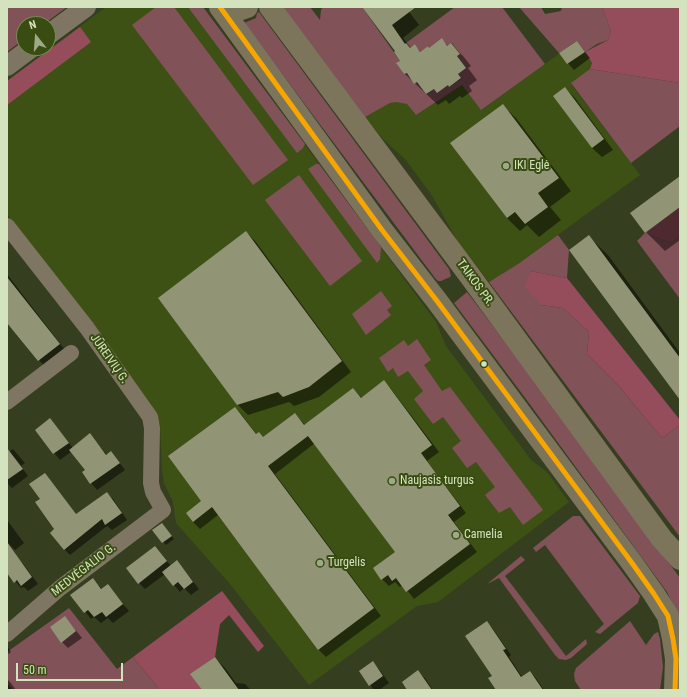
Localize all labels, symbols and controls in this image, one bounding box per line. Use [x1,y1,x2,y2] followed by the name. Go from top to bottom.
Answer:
[16,16,56,56] north arrow
[28,18,38,32] text: N
[514,159,549,173] place label: IKI Eglė
[501,161,511,171] marker: IKI Eglė
[453,257,497,309] street label: TAIKOS PR.
[87,331,131,387] street label: JŪREIVIŲ G.
[479,359,489,369] unlabelled marker
[400,474,474,488] place label: Naujasis turgus
[387,476,397,486] marker: Naujasis turgus
[464,528,502,542] place label: Camelia
[451,530,461,540] marker: Camelia
[49,541,119,599] street label: MEDVĖGALIO G.
[328,556,366,570] place label: Turgelis
[315,558,325,568] marker: Turgelis
[18,655,125,681] scale bar
[23,663,47,677] text: 50 m

